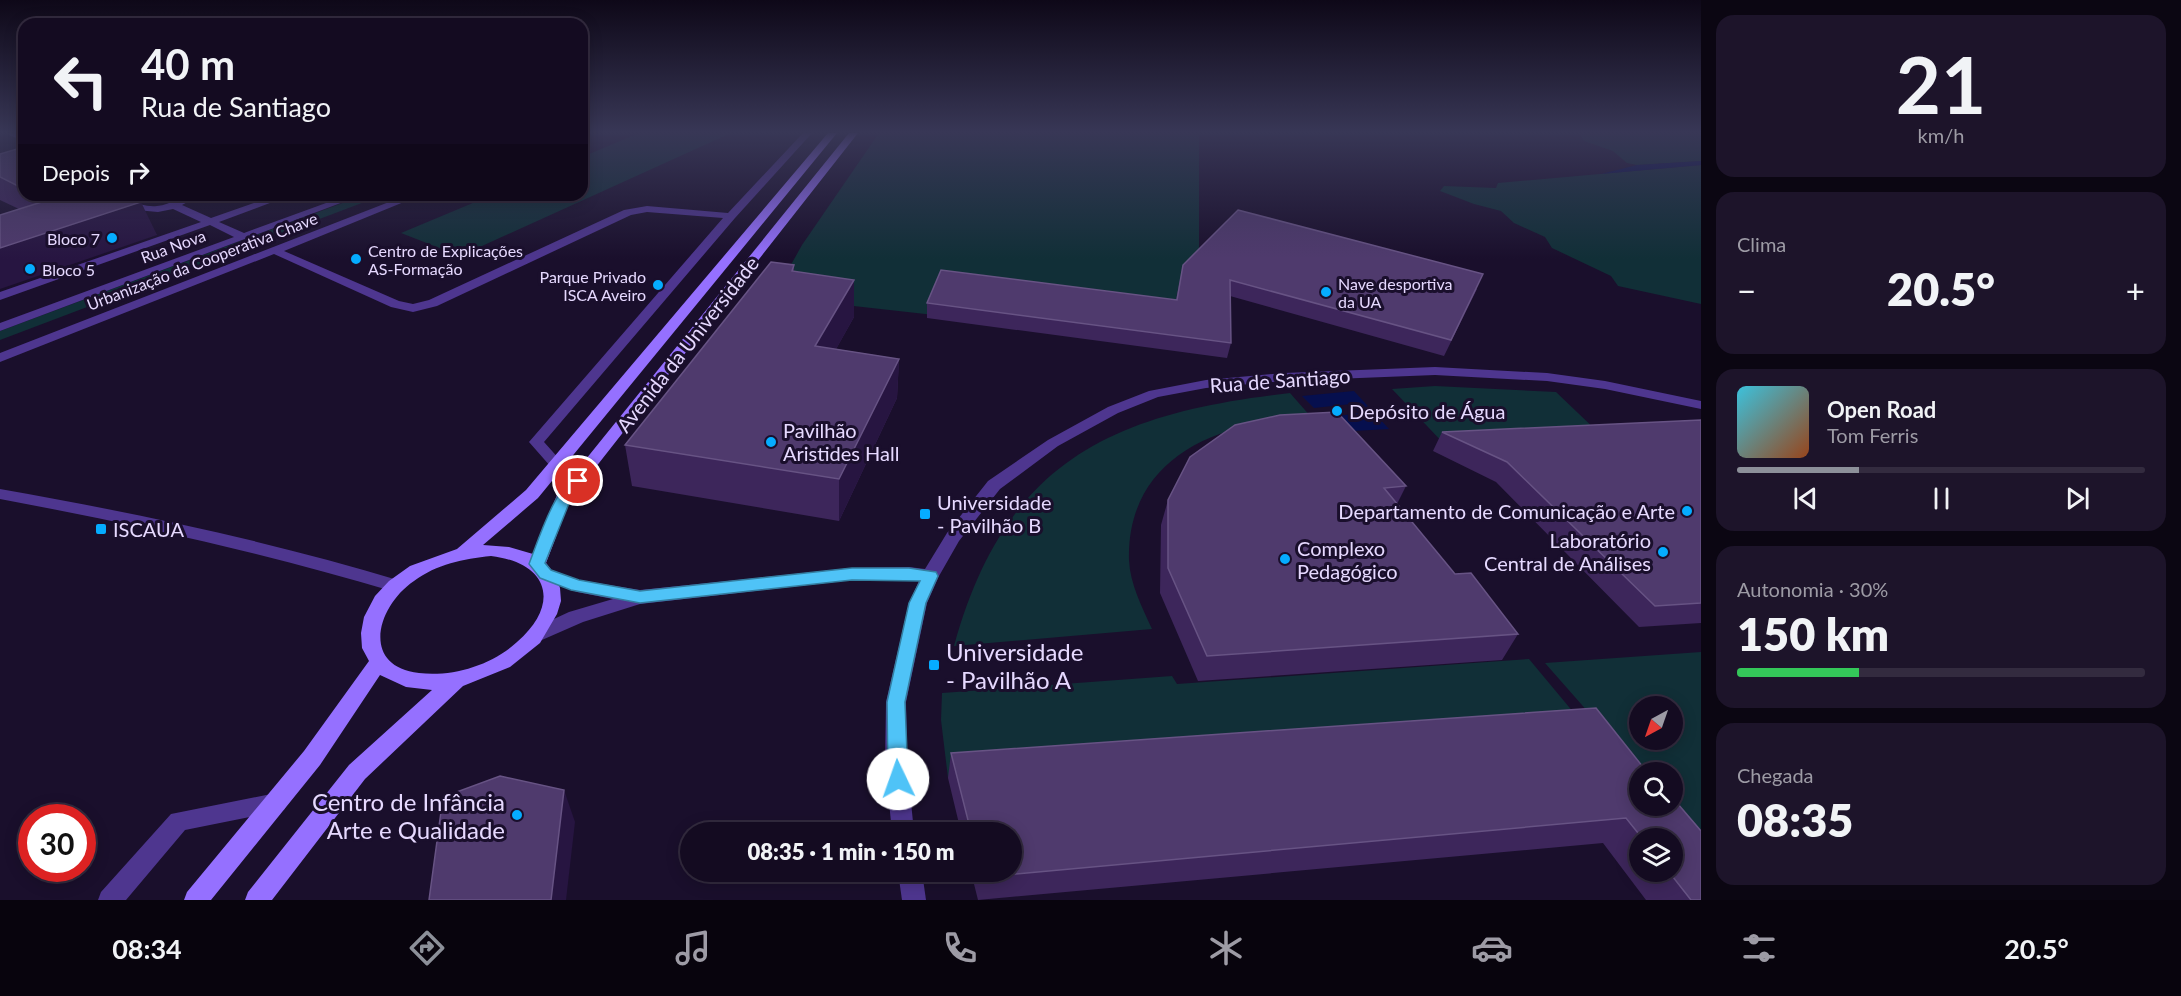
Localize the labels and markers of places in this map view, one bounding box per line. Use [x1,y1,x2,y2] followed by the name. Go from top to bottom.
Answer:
[47,229,100,248] place label: Bloco 7
[105,231,119,245] marker: Bloco 7
[368,241,523,278] place label: Centro de Explicações AS-Formação
[349,252,363,266] marker: Centro de Explicações AS-Formação
[42,260,95,279] place label: Bloco 5
[23,262,37,276] marker: Bloco 5
[540,267,646,304] place label: Parque Privado ISCA Aveiro
[1338,274,1452,311] place label: Nave desportiva da UA
[651,278,665,292] marker: Parque Privado ISCA Aveiro
[1319,285,1333,299] marker: Nave desportiva da UA
[1349,399,1505,423] place label: Depósito de Água
[1330,404,1344,418] marker: Depósito de Água
[783,418,899,465] place label: Pavilhão Aristides Hall
[764,435,778,449] marker: Pavilhão Aristides Hall
[552,455,603,506] pin
[937,490,1052,537] place label: Universidade - Pavilhão B
[1338,499,1675,523] place label: Departamento de Comunicação e Arte
[1680,504,1694,518] marker: Departamento de Comunicação e Arte
[918,507,932,521] marker: Universidade - Pavilhão B
[113,517,184,541] place label: ISCAUA
[94,522,108,536] marker: ISCAUA
[1484,528,1651,575] place label: Laboratório Central de Análises
[1297,536,1398,583] place label: Complexo Pedagógico
[1656,545,1670,559] marker: Laboratório Central de Análises
[1278,552,1292,566] marker: Complexo Pedagógico
[946,637,1083,694] place label: Universidade - Pavilhão A
[927,658,941,672] marker: Universidade - Pavilhão A
[312,787,505,844] place label: Centro de Infância Arte e Qualidade
[510,808,524,822] marker: Centro de Infância Arte e Qualidade

